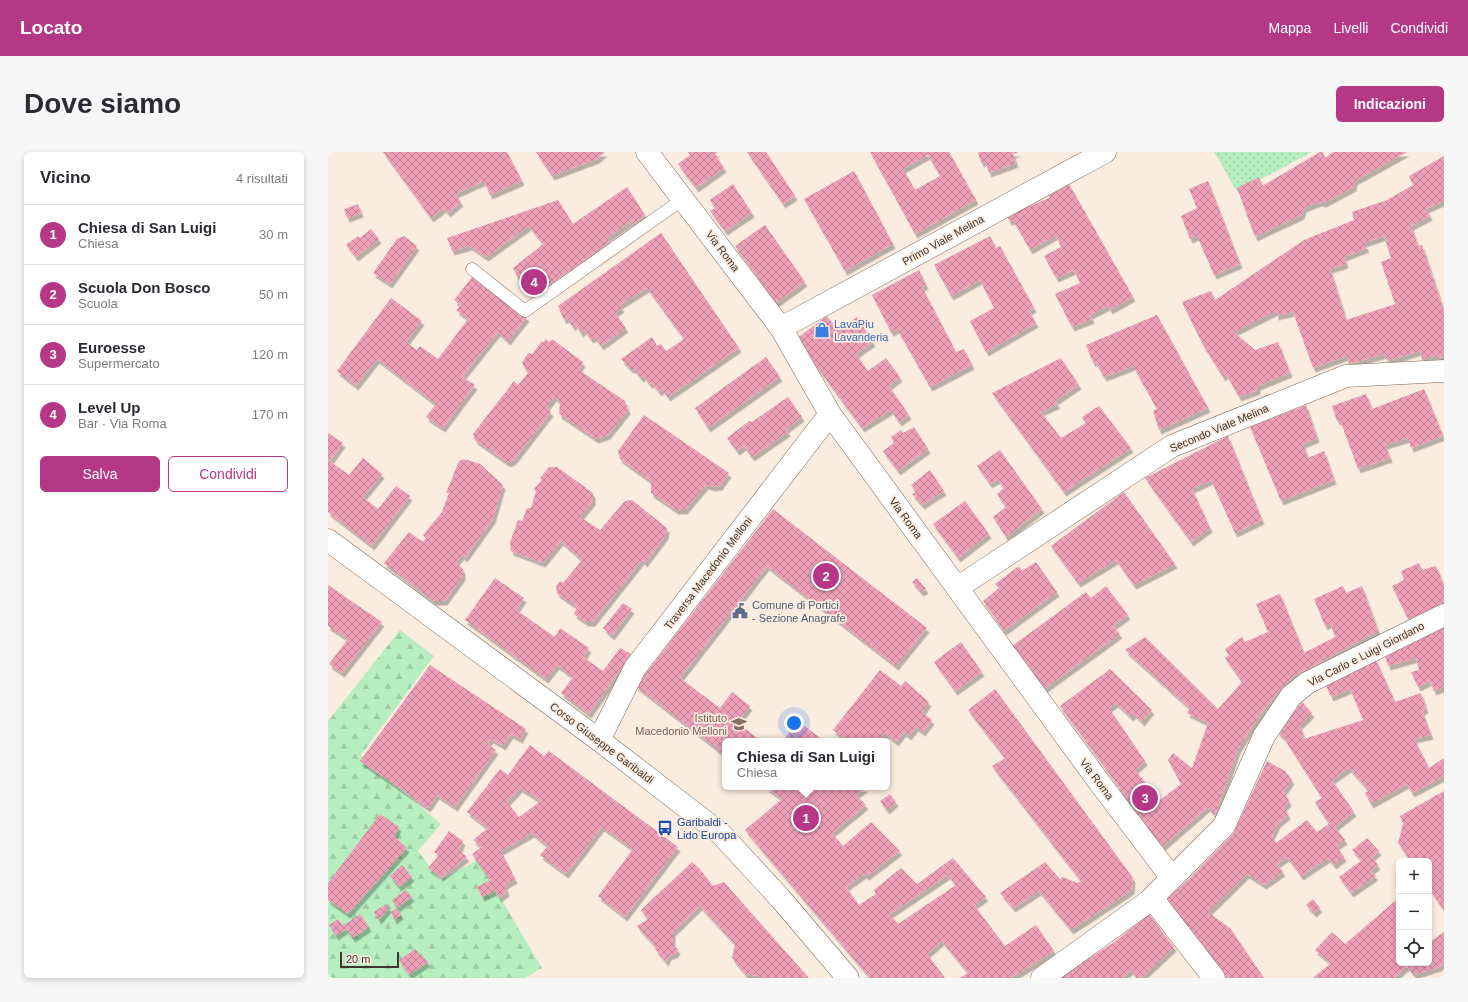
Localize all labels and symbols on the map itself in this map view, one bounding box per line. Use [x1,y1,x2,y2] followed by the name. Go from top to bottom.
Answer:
[900,212,987,267] street label: Primo Viale Melina
[704,228,743,275] street label: Via Roma
[521,267,547,297] pin: 4
[834,318,889,343] place label: LavaPiu Lavanderia
[813,321,831,339] shop icon: LavaPiu Lavanderia
[1168,401,1271,454] street label: Secondo Viale Melina
[887,495,926,542] street label: Via Roma
[662,514,754,632] street label: Traversa Macedonio Melloni
[813,561,839,591] pin: 2
[752,599,846,624] place label: Comune di Portici - Sezione Anagrafe
[731,602,749,620] public building icon: Comune di Portici - Sezione Anagrafe
[1306,619,1426,689] street label: Via Carlo e Luigi Giordano
[548,700,656,786] street label: Corso Giuseppe Garibaldi
[635,712,727,737] place label: Istituto Macedonio Melloni
[784,713,804,733] your location
[730,715,748,733] school or university icon: Istituto Macedonio Melloni
[1078,756,1117,803] street label: Via Roma
[1132,783,1158,813] pin: 3
[793,803,819,833] pin: 1
[677,816,737,841] place label: Garibaldi - Lido Europa
[656,819,674,837] bus stop icon: Garibaldi - Lido Europa
[340,950,399,969] scale bar

